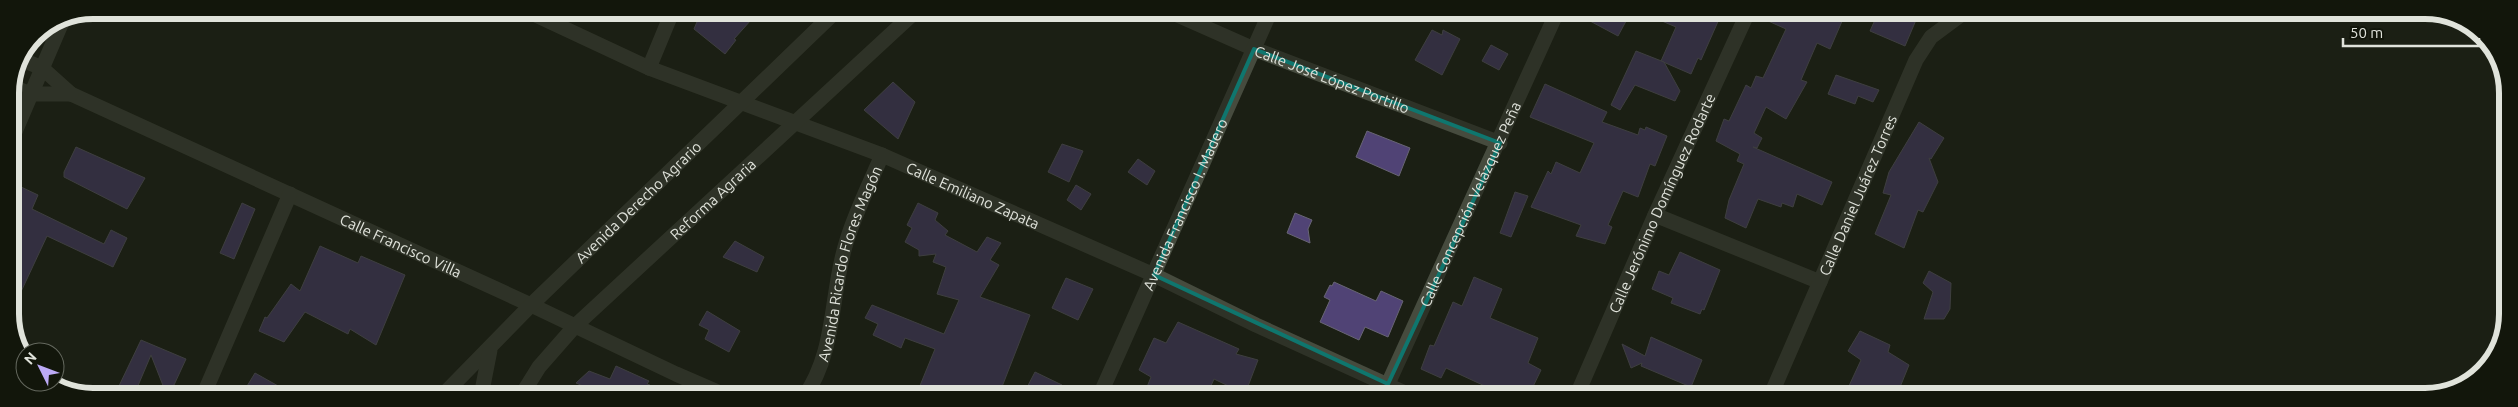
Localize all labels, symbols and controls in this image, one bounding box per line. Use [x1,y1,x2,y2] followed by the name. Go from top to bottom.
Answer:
[2343,15,2479,47] scale bar
[2350,24,2383,41] text: 50 m
[1252,42,1412,116] street label: Calle José López Portillo
[1605,91,1718,315] street label: Calle Jerónimo Domínguez Rodarte
[1416,99,1524,309] street label: Calle Concepción Velázquez Peña
[1815,112,1900,278] street label: Calle Daniel Juárez Torres
[1139,116,1230,293] street label: Avenida Francisco I. Madero
[572,137,704,266] street label: Avenida Derecho Agrario
[666,155,759,243] street label: Reforma Agraria
[904,158,1042,232] street label: Calle Emiliano Zapata
[814,163,885,363] street label: Avenida Ricardo Flores Magón
[338,210,464,281] street label: Calle Francisco Villa
[15,342,65,392] north arrow
[21,349,40,368] text: N

